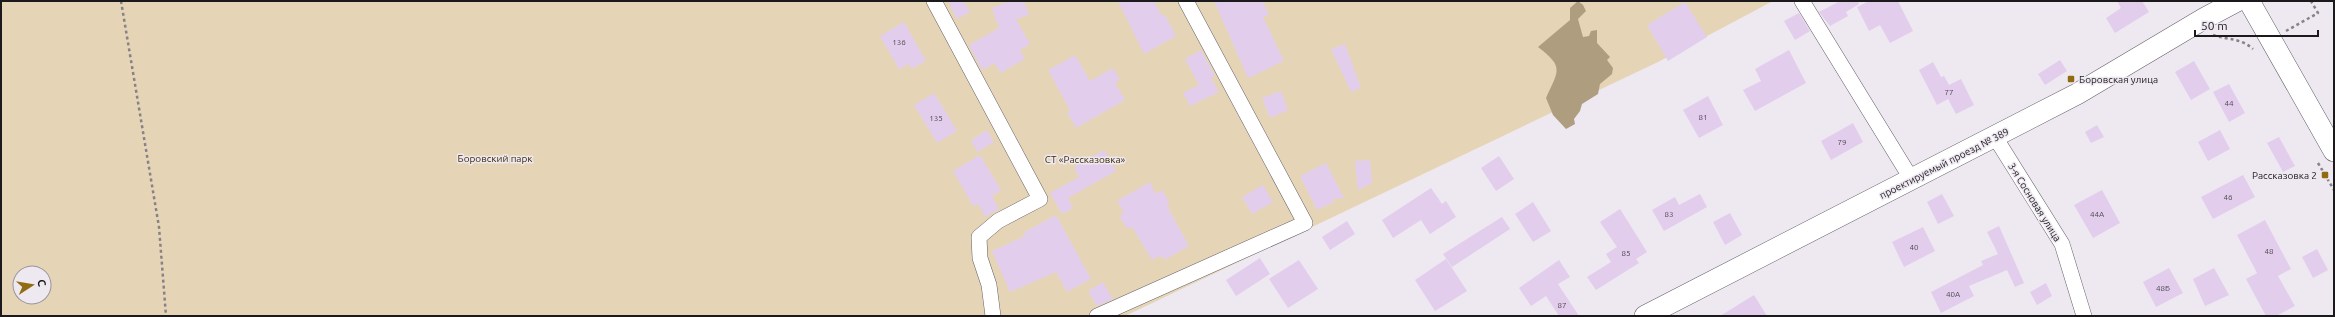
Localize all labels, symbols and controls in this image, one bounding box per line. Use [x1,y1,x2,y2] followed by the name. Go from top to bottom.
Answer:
[2195,12,2318,38] scale bar
[2201,19,2228,32] text: 50 m
[892,38,906,47] house number: 136
[2066,74,2076,84] marker: Боровская улица
[2079,74,2158,85] place label: Боровская улица
[1944,88,1954,97] house number: 77
[2224,99,2234,108] house number: 44
[1698,113,1708,122] house number: 81
[929,114,943,123] house number: 135
[1878,126,2011,201] street label: проектируемый проезд № 389
[1837,138,1847,147] house number: 79
[457,153,533,164] park label: Боровский парк
[1045,154,1126,165] park label: СТ «Рассказовка»
[2006,161,2063,243] street label: 3-я Сосновая улица
[2252,170,2317,181] place label: Рассказовка 2
[2320,170,2330,180] marker: Рассказовка 2
[2223,193,2233,202] house number: 46
[1664,210,1674,219] house number: 83
[2090,210,2105,219] house number: 44А
[1909,243,1919,252] house number: 40
[2264,247,2274,256] house number: 48
[1621,249,1631,258] house number: 85
[12,265,52,305] north arrow
[35,278,48,288] text: С
[2156,284,2170,293] house number: 48Б
[1946,290,1961,299] house number: 40А
[1557,301,1567,310] house number: 87

